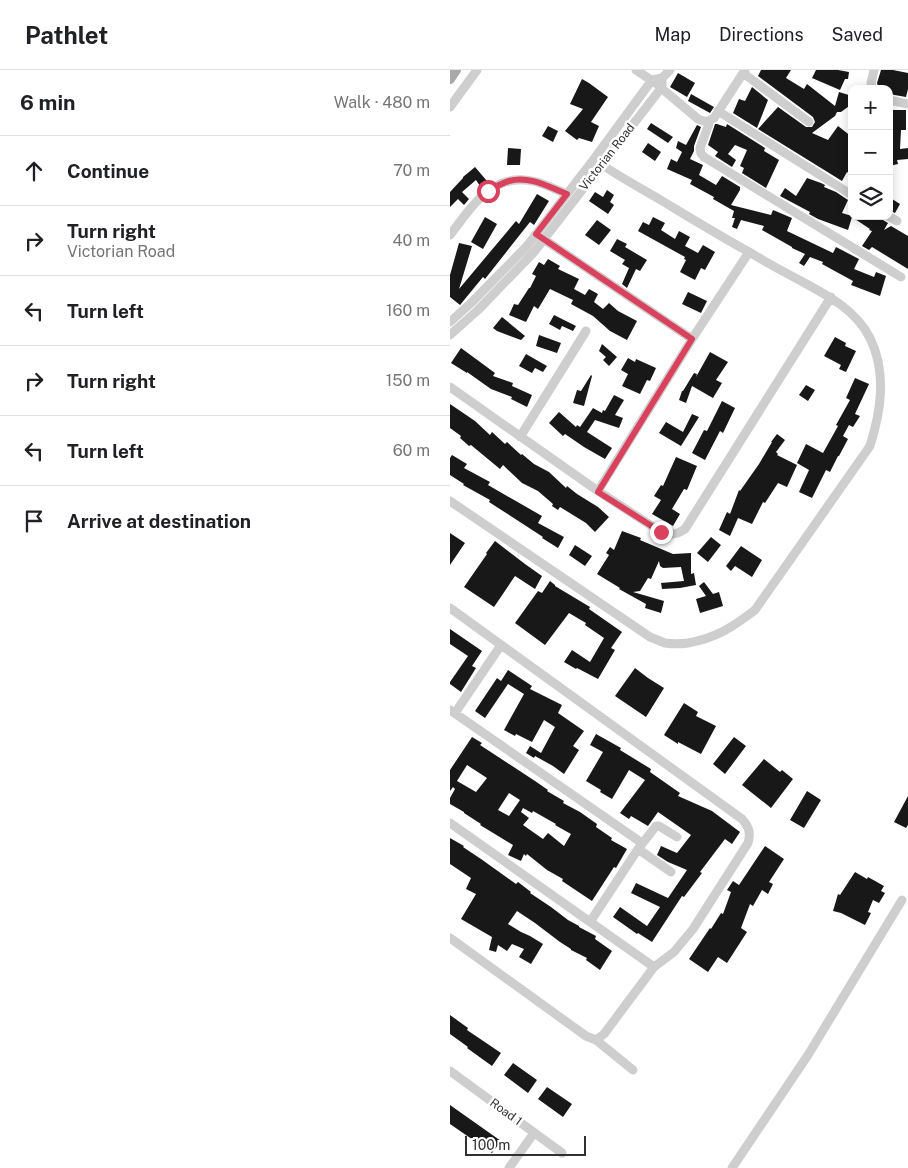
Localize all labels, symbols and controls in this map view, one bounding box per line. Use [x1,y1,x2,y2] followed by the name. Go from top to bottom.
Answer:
[25,21,108,49] text: Pathlet
[654,24,691,45] text: Map
[719,24,804,45] text: Directions
[832,24,883,45] text: Saved
[848,85,893,220] map controls
[848,85,893,130] button: +
[20,90,76,115] text: 6 min
[334,93,430,112] text: Walk · 480 m
[577,121,637,193] street label: Victorian Road
[848,130,893,175] button: −
[20,157,48,185] icon: ahead
[67,160,149,182] text: Continue
[393,161,430,180] text: 70 m
[848,175,893,220] button: layers
[477,180,500,203] route start
[67,220,156,242] text: Turn right
[20,227,48,255] icon: right
[392,231,430,250] text: 40 m
[67,242,175,261] text: Victorian Road
[20,297,48,325] icon: left
[67,300,144,322] text: Turn left
[386,301,430,320] text: 160 m
[20,367,48,395] icon: right
[67,370,156,392] text: Turn right
[386,371,430,390] text: 150 m
[20,437,48,465] icon: left
[67,440,144,462] text: Turn left
[393,441,430,460] text: 60 m
[20,507,48,535] icon: arrive
[67,510,251,532] text: Arrive at destination
[650,521,673,544] route end
[487,1096,525,1128] street label: Road 1
[465,1133,586,1156] scale bar
[472,1137,510,1153] text: 100 m

